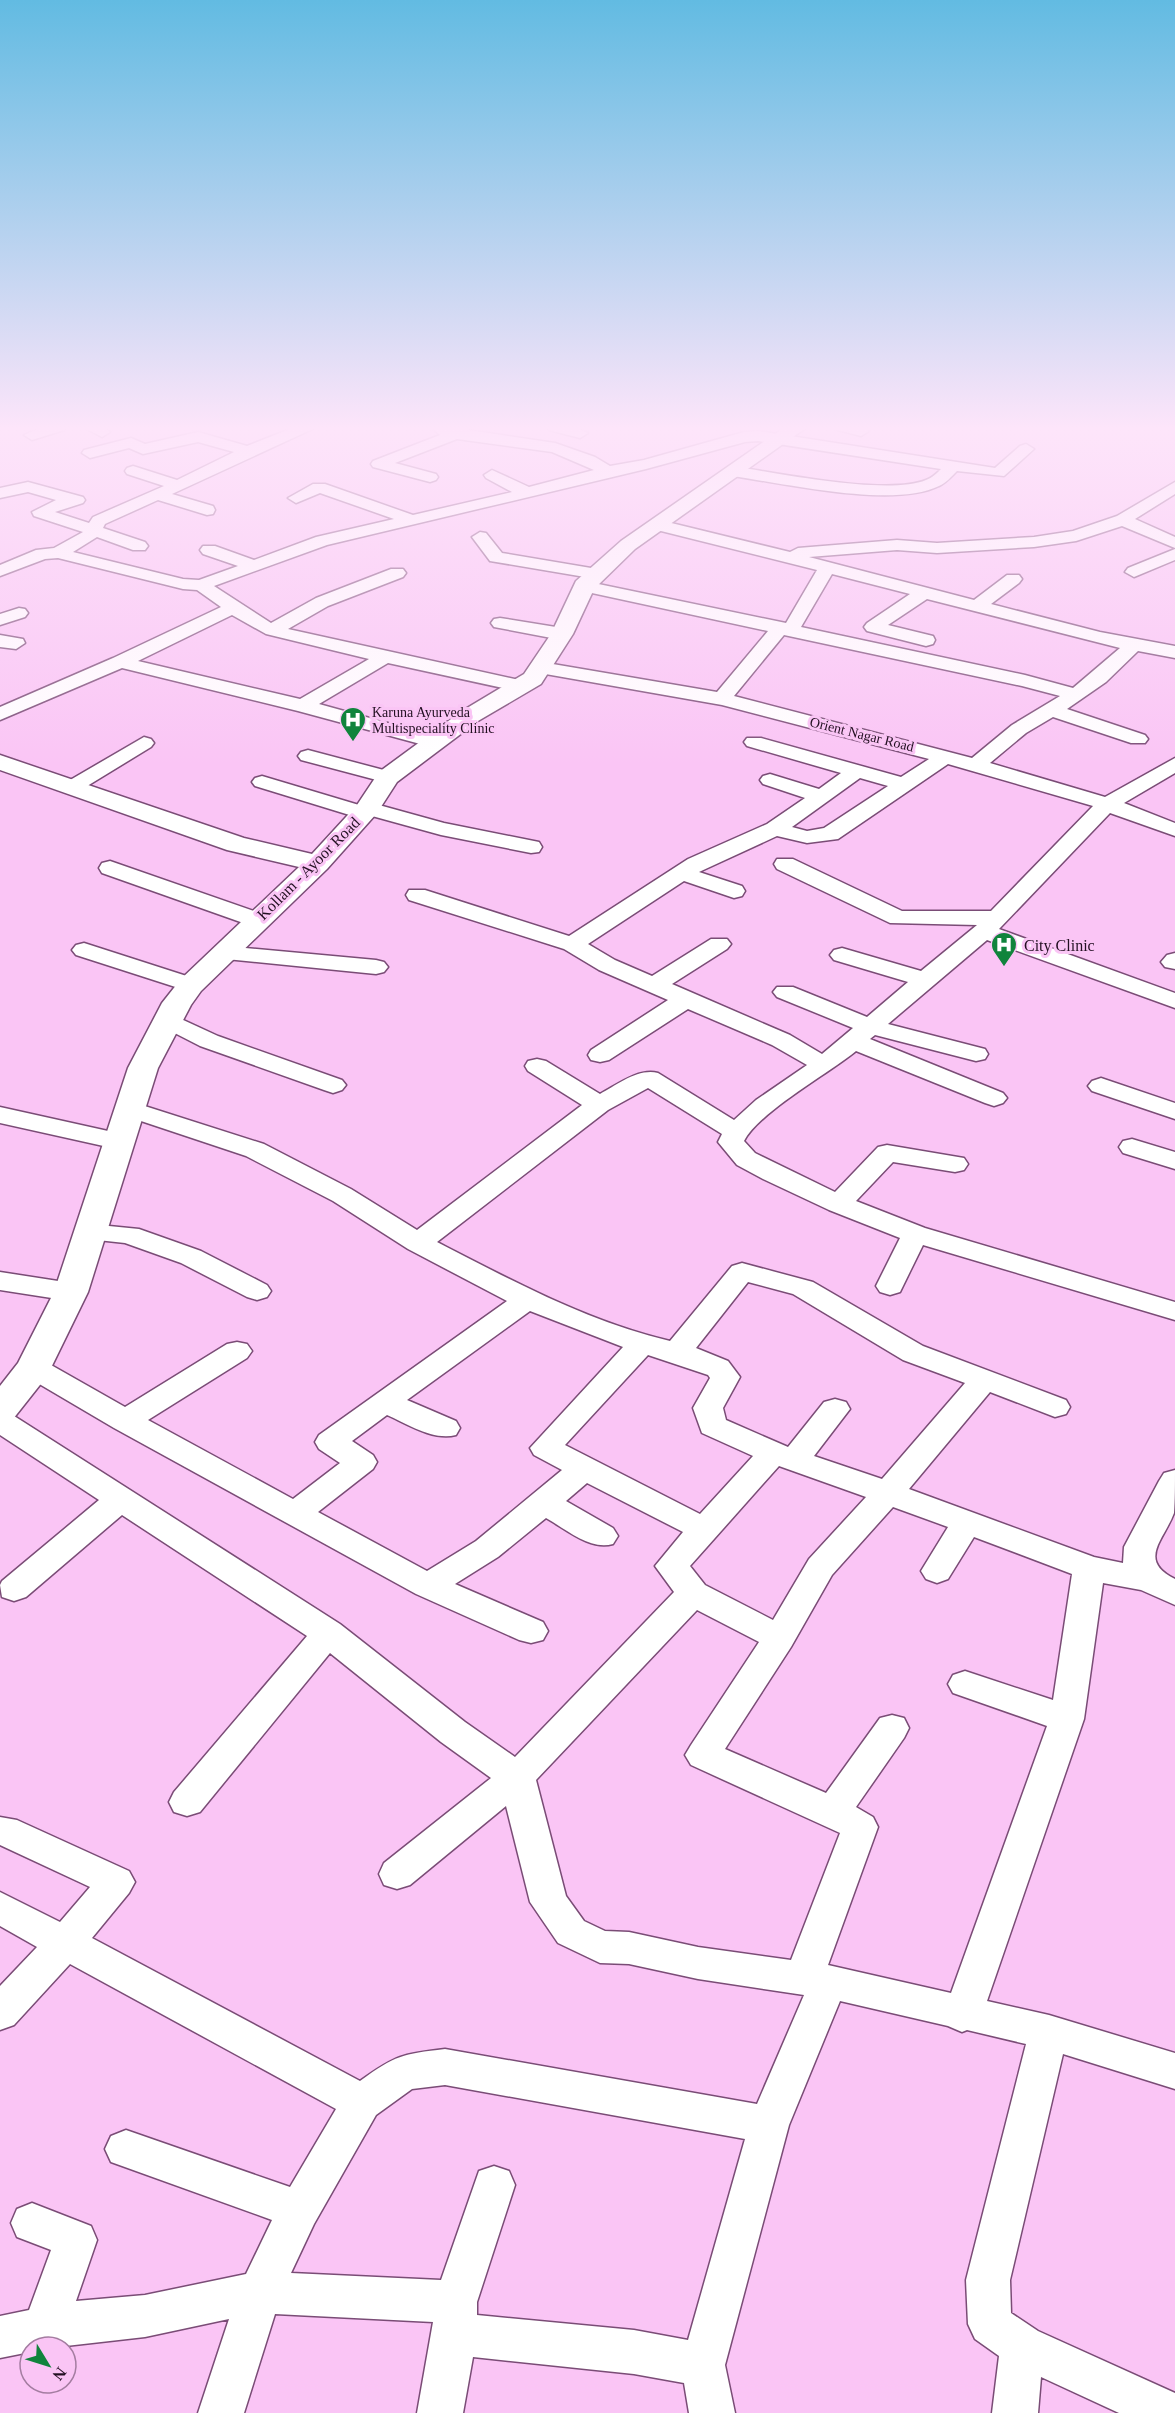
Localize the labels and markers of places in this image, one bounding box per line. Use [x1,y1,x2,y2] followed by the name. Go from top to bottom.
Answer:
[338,705,368,743] hospital icon: Karuna Ayurveda Multispeciality Clinic
[372,705,495,736] place label: Karuna Ayurveda Multispeciality Clinic
[989,930,1019,968] hospital icon: City Clinic
[1024,937,1095,955] place label: City Clinic

